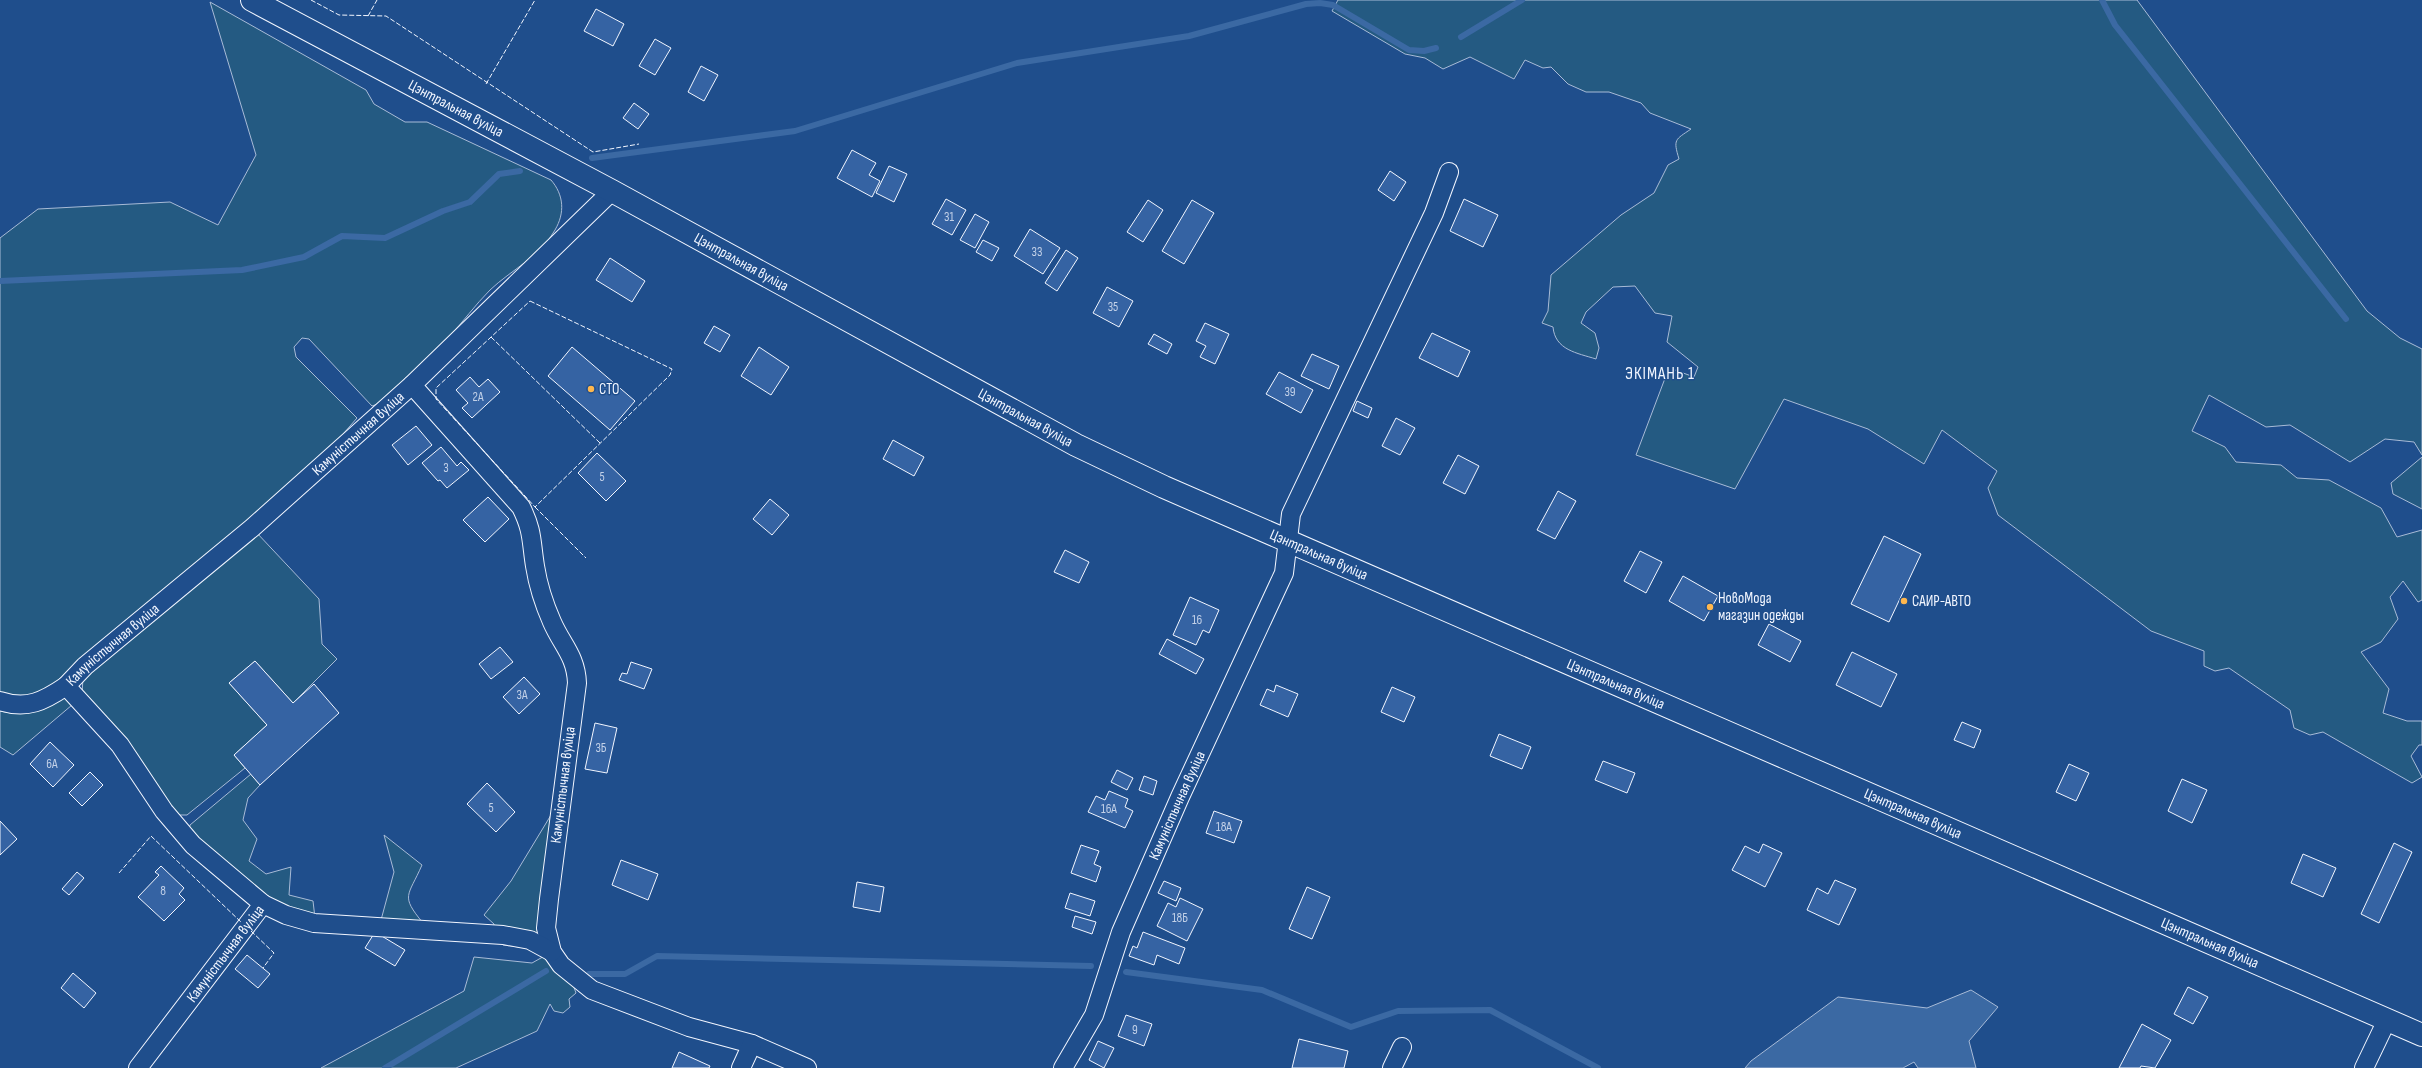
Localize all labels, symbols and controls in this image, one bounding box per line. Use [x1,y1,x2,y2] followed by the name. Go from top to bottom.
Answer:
[405,75,507,141] street label: Цэнтральная вуліца
[944,209,954,225] house number: 31
[691,228,792,295] street label: Цэнтральная вуліца
[1032,244,1042,260] house number: 33
[1108,299,1118,315] house number: 35
[1625,364,1695,384] district label: ЭКІМАНЬ 1
[599,380,619,399] place label: СТО
[586,384,596,394] marker: СТО
[975,384,1076,451] street label: Цэнтральная вуліца
[1284,384,1296,400] house number: 39
[308,387,408,480] street label: Камуністычная вуліца
[473,389,484,405] house number: 2А
[443,460,449,476] house number: 3
[599,469,605,485] house number: 5
[1267,525,1371,584] street label: Цэнтральная вуліца
[1718,589,1804,625] place label: НовоМода магазин одежды
[1912,592,1971,611] place label: САИР-АВТО
[1899,596,1909,606] marker: САИР-АВТО
[62,599,163,690] street label: Камуністычная вуліца
[1705,602,1715,612] marker: НовоМода магазин одежды
[1192,612,1202,628] house number: 16
[1564,654,1668,714] street label: Цэнтральная вуліца
[516,687,528,703] house number: 3А
[546,725,580,844] street label: Камуністычная вуліца
[595,740,607,756] house number: 3Б
[1144,748,1210,863] street label: Камуністычная вуліца
[46,756,58,772] house number: 6А
[1861,784,1965,843] street label: Цэнтральная вуліца
[488,800,494,816] house number: 5
[1101,801,1117,817] house number: 16А
[1216,819,1232,835] house number: 18А
[160,883,166,899] house number: 8
[182,901,269,1006] street label: Камуністычная вуліца
[1172,910,1188,926] house number: 18Б
[2158,913,2262,972] street label: Цэнтральная вуліца
[1132,1022,1138,1038] house number: 9

